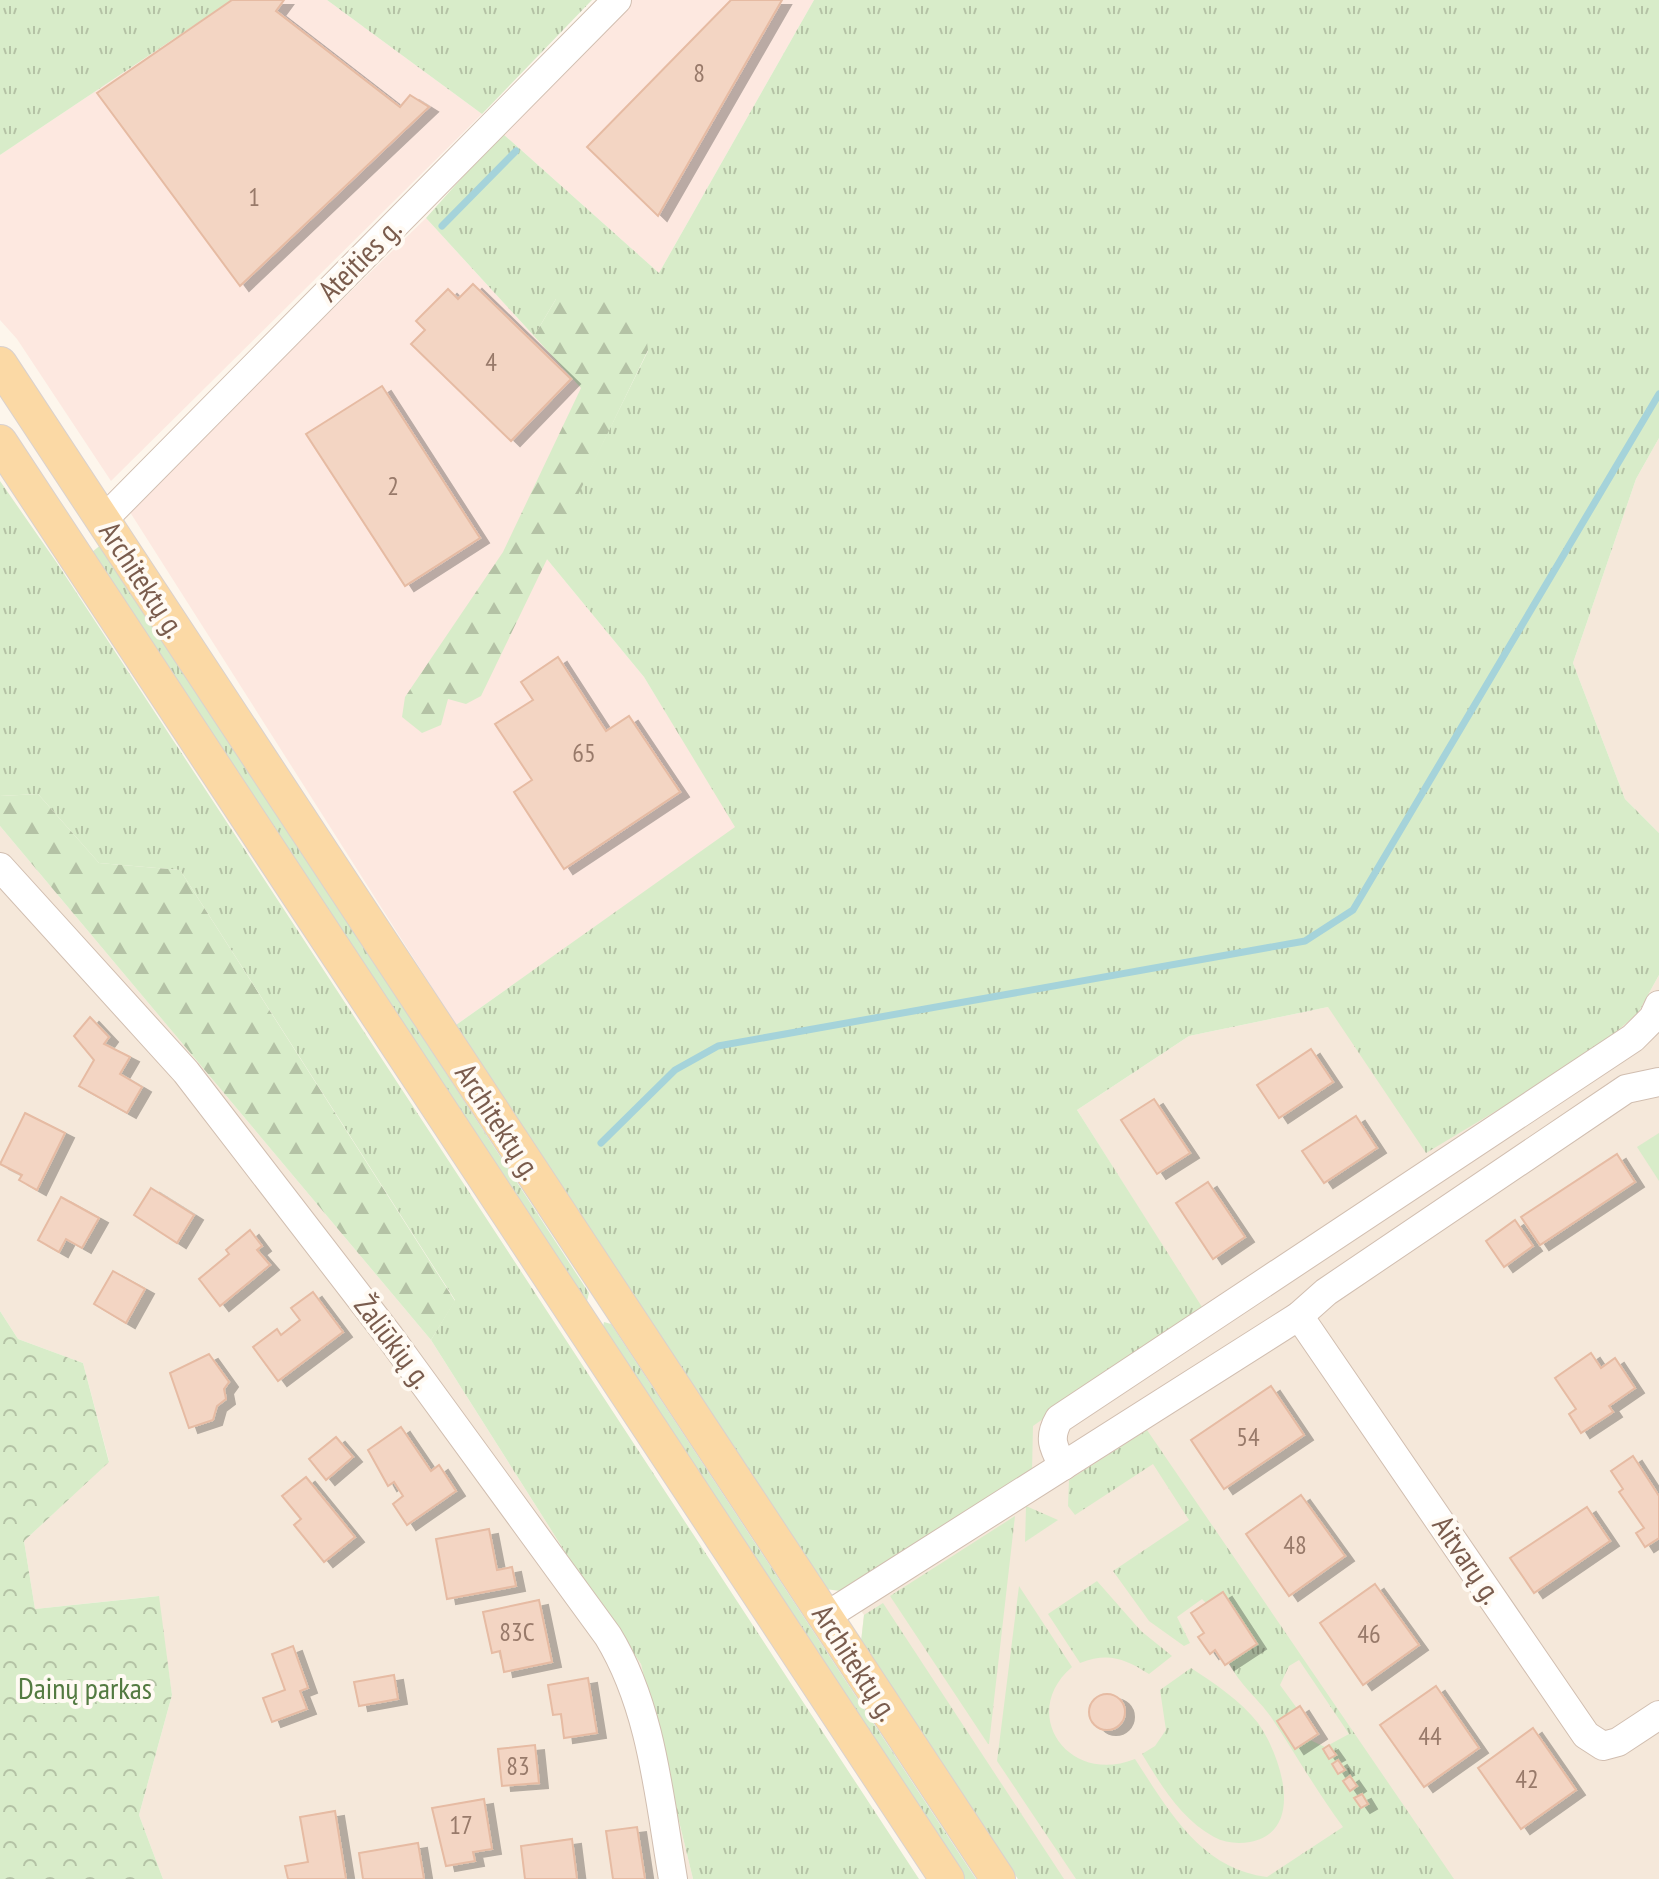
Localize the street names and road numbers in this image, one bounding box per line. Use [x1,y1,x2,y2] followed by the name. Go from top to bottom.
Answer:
[309,209,409,309] street label: Ateities g.
[91,514,195,645] street label: Architektų g.
[447,1056,551,1187] street label: Architektų g.
[346,1287,442,1396] street label: Žaliūkių g.
[1425,1508,1512,1611] street label: Aitvarų g.
[804,1597,908,1728] street label: Architektų g.

